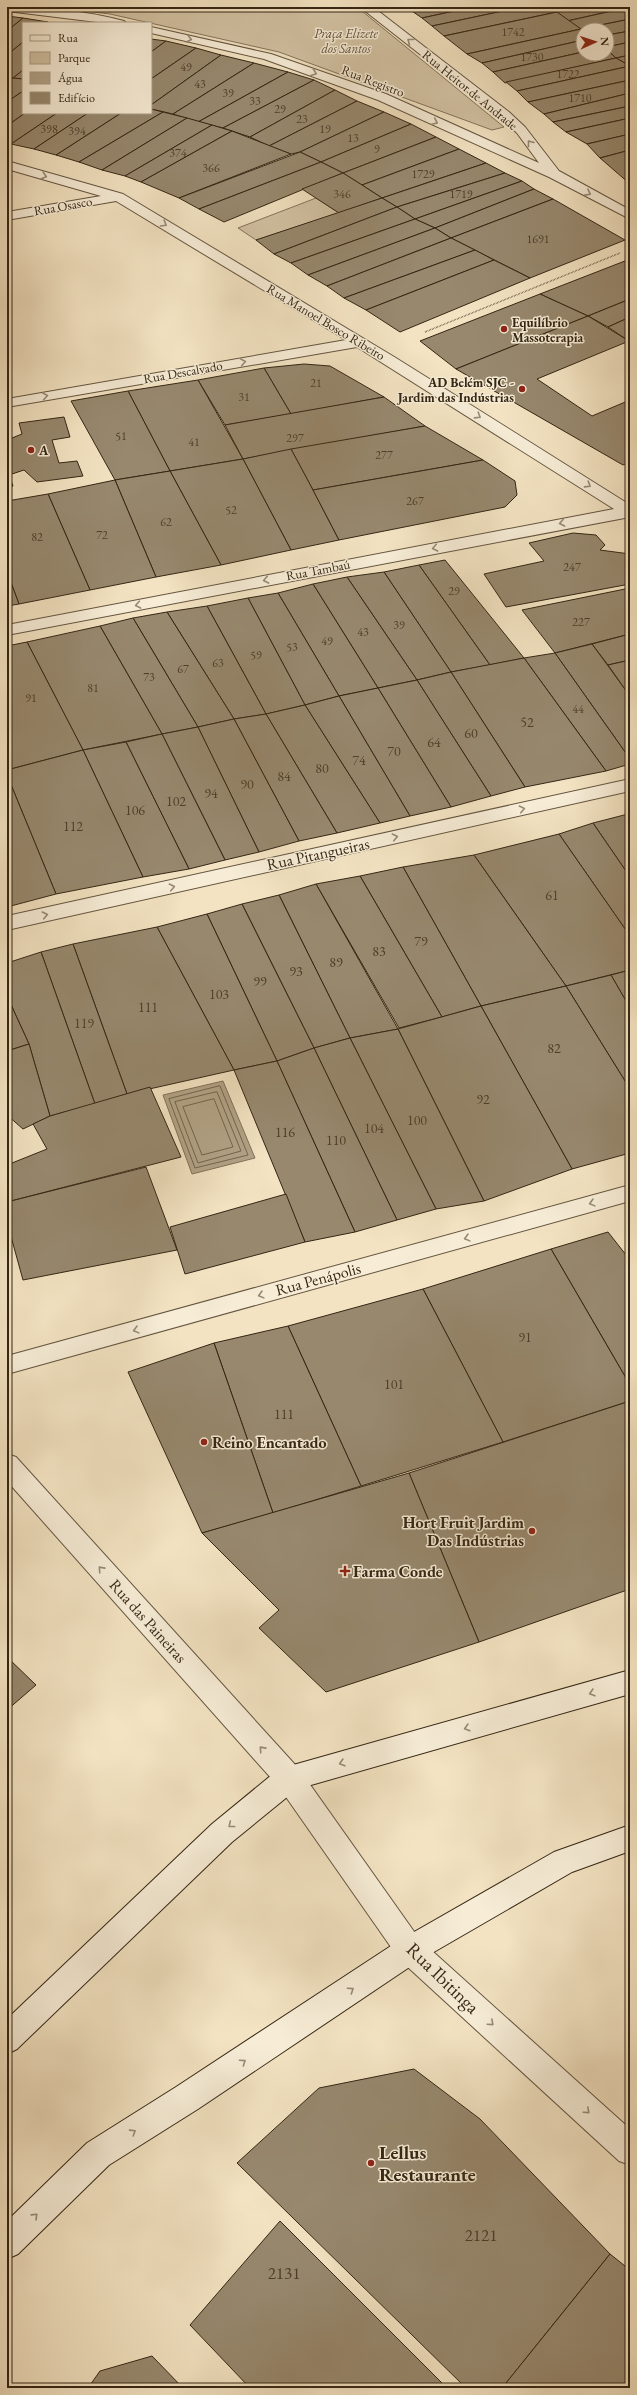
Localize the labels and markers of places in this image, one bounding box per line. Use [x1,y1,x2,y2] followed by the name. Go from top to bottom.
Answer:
[512,314,584,346] place label: Equilíbrio Massoterapia
[499,324,509,334] marker: Equilíbrio Massoterapia
[396,374,514,406] place label: AD Belém SJC - Jardim das Indústrias
[517,384,527,394] marker: AD Belém SJC - Jardim das Indústrias
[38,442,49,459] place label: A
[26,445,36,455] marker: A
[212,1432,326,1453] place label: Reino Encantado
[199,1437,209,1447] marker: Reino Encantado
[403,1512,524,1551] place label: Hort Fruit Jardim Das Indústrias
[527,1526,537,1536] marker: Hort Fruit Jardim Das Indústrias
[353,1561,443,1582] place label: Farma Conde
[340,1566,350,1576] marker: Farma Conde
[379,2140,476,2187] place label: Lellus Restaurante
[366,2158,376,2168] marker: Lellus Restaurante

